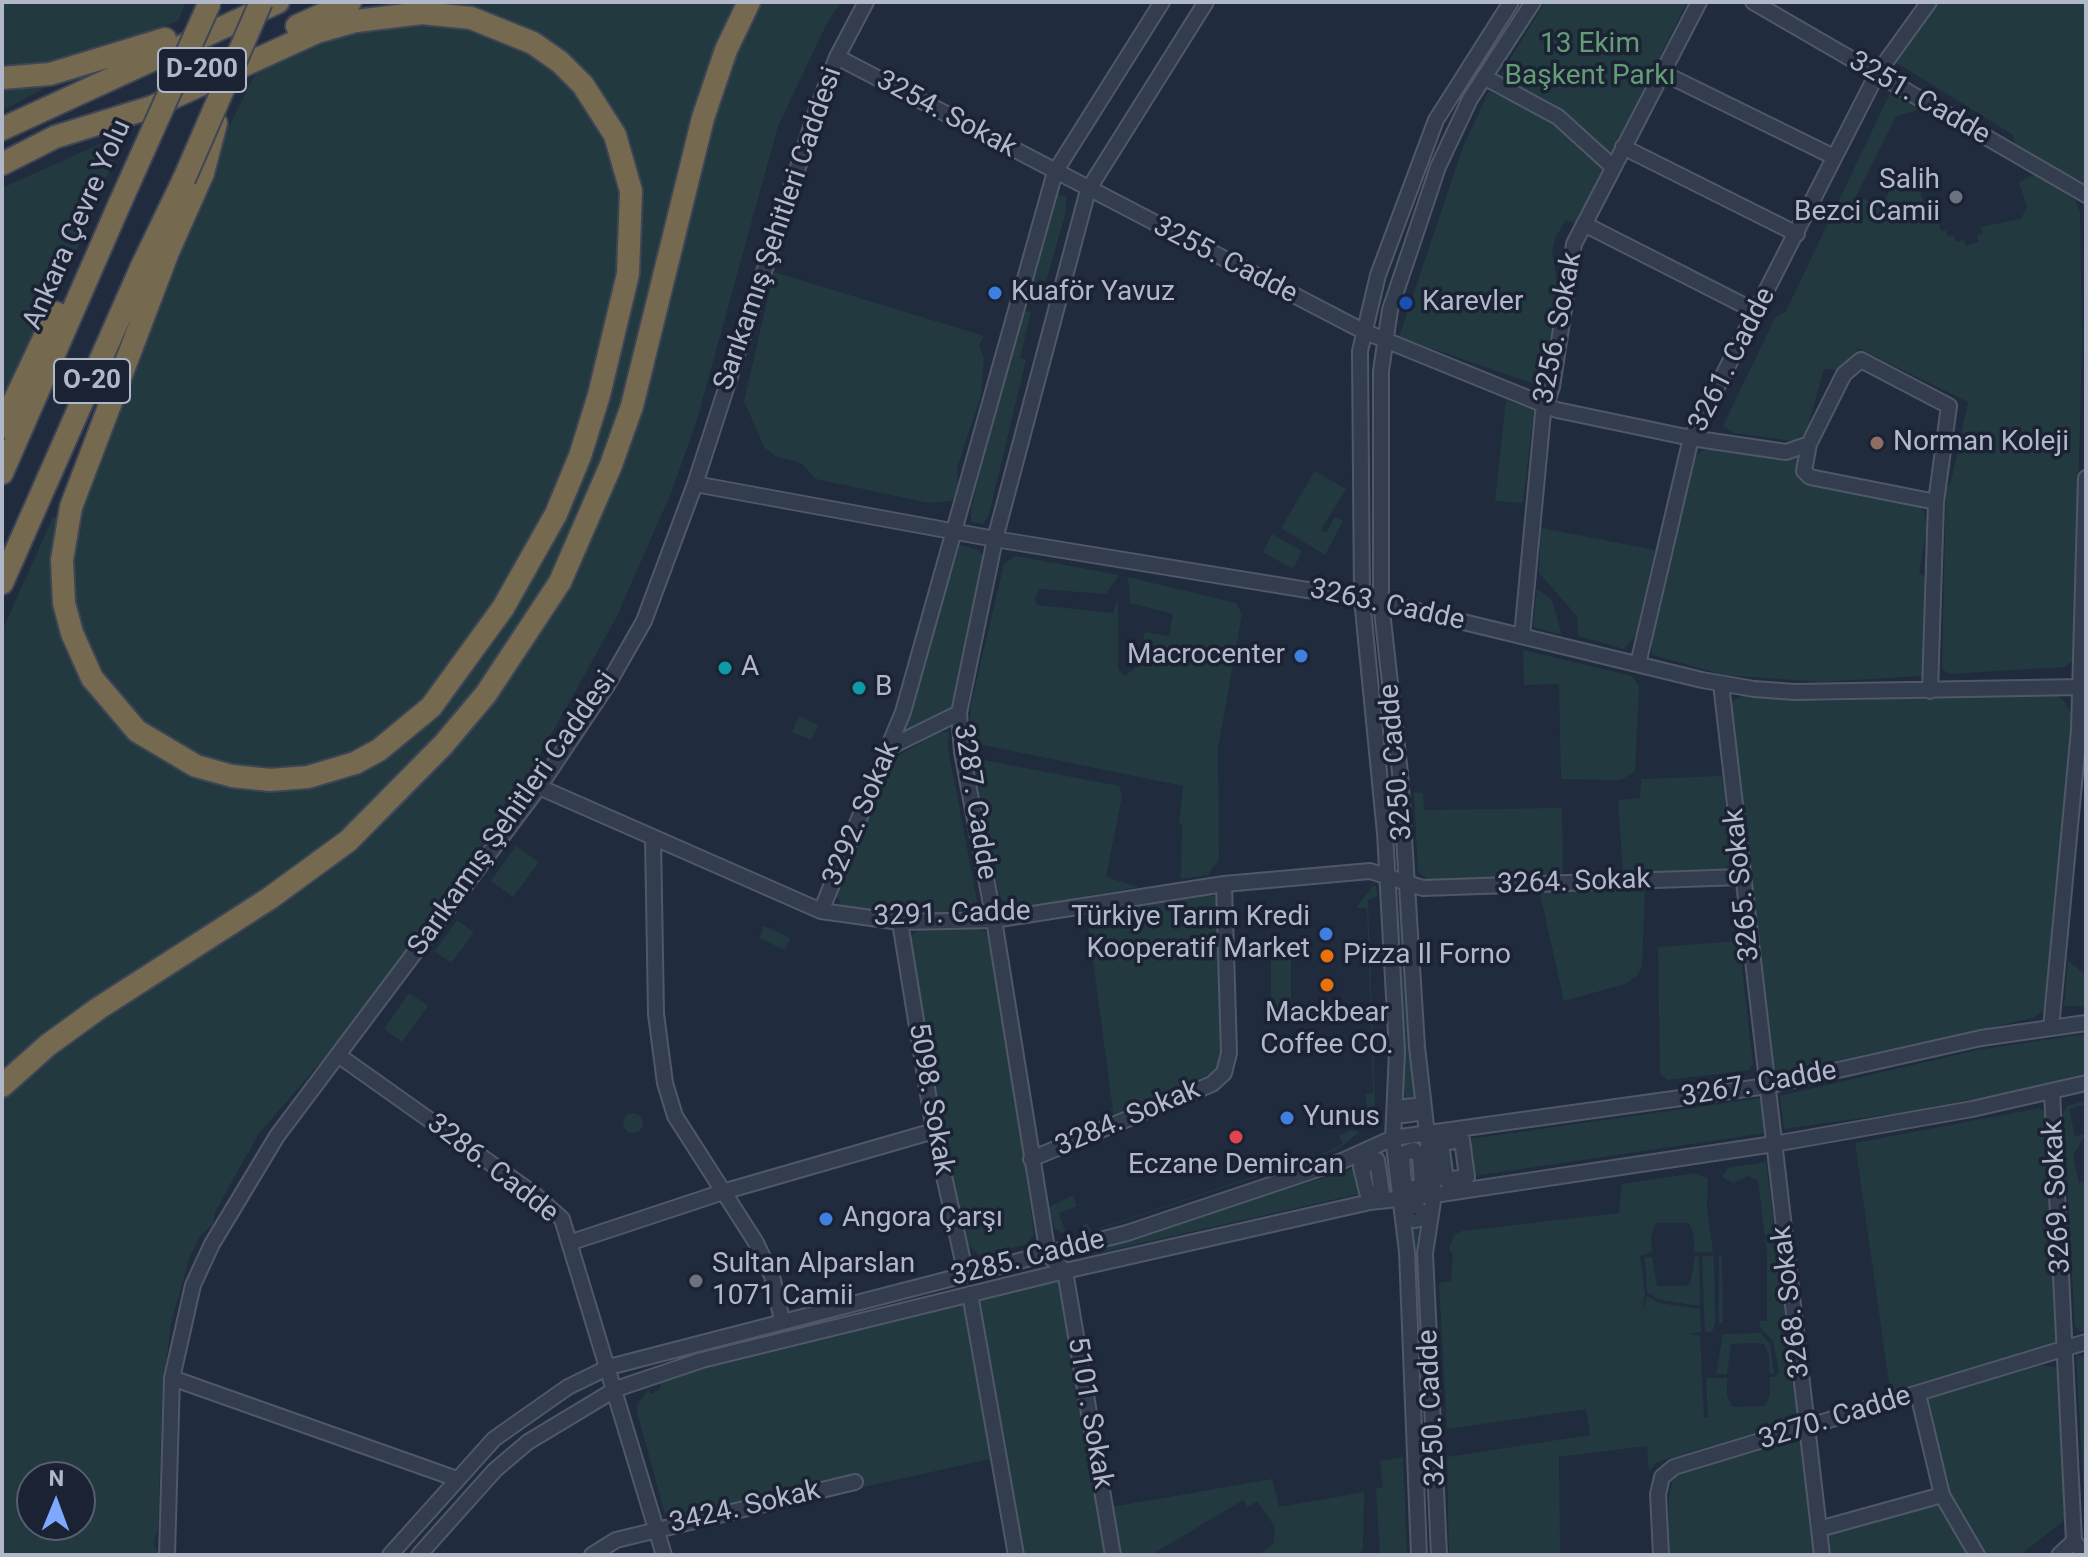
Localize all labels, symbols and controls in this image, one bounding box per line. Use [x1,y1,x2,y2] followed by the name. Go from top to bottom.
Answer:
[1505,28,1675,94] park label: 13 Ekim Başkent Parkı
[1843,45,1995,153] street label: 3251. Cadde
[158,48,246,92] road number: D-200
[708,63,850,395] street label: Sarıkamış Şehitleri Caddesi
[870,64,1022,166] street label: 3254. Sokak
[17,115,139,335] street label: Ankara Çevre Yolu
[1794,164,1940,230] place label: Salih Bezci Camii
[1947,188,1965,206] marker: Salih Bezci Camii
[1147,210,1303,312] street label: 3255. Cadde
[1528,249,1590,407] street label: 3256. Sokak
[1011,276,1175,310] place label: Kuaför Yavuz
[1682,282,1784,438] street label: 3261. Cadde
[986,284,1004,302] marker: Kuaför Yavuz
[1422,286,1523,320] place label: Karevler
[1397,294,1415,312] marker: Karevler
[54,359,130,403] road number: O-20
[1893,426,2069,460] place label: Norman Koleji
[1868,434,1886,452] marker: Norman Koleji
[1307,573,1467,639] street label: 3263. Cadde
[1127,639,1285,673] place label: Macrocenter
[1292,647,1310,665] marker: Macrocenter
[741,651,759,685] place label: A
[716,659,734,677] marker: A
[402,665,624,963] street label: Sarıkamış Şehitleri Caddesi
[875,671,892,705] place label: B
[850,679,868,697] marker: B
[1373,682,1421,842] street label: 3250. Cadde
[945,722,1003,882] street label: 3287. Cadde
[817,737,907,891] street label: 3292. Sokak
[1718,807,1768,963] street label: 3265. Sokak
[1497,864,1651,902] street label: 3264. Sokak
[873,895,1031,935] street label: 3291. Cadde
[1071,901,1310,967] place label: Türkiye Tarım Kredi Kooperatif Market
[1317,925,1335,943] marker: Türkiye Tarım Kredi Kooperatif Market
[1343,939,1511,973] place label: Pizza Il Forno
[1318,947,1336,965] marker: Pizza Il Forno
[1318,976,1336,994] marker: Mackbear Coffee CO.
[1260,997,1394,1063] place label: Mackbear Coffee CO.
[900,1021,960,1177] street label: 5098. Sokak
[1679,1055,1839,1115] street label: 3267. Cadde
[1051,1074,1205,1164] street label: 3284. Sokak
[1303,1101,1380,1135] place label: Yunus
[420,1107,564,1231] street label: 3286. Cadde
[1278,1109,1296,1127] marker: Yunus
[2037,1119,2079,1275] street label: 3269. Sokak
[1227,1128,1245,1146] marker: Eczane Demircan
[1128,1149,1344,1183] place label: Eczane Demircan
[842,1202,1003,1236] place label: Angora Çarşı
[817,1210,835,1228] marker: Angora Çarşı
[948,1224,1108,1294] street label: 3285. Cadde
[1766,1224,1818,1380] street label: 3268. Sokak
[712,1248,915,1314] place label: Sultan Alparslan 1071 Camii
[687,1272,705,1290] marker: Sultan Alparslan 1071 Camii
[1412,1329,1454,1487] street label: 3250. Cadde
[1059,1335,1119,1491] street label: 5101. Sokak
[1755,1380,1915,1458] street label: 3270. Cadde
[16,1461,96,1541] north arrow
[48,1466,64,1491] text: N
[666,1474,824,1542] street label: 3424. Sokak

